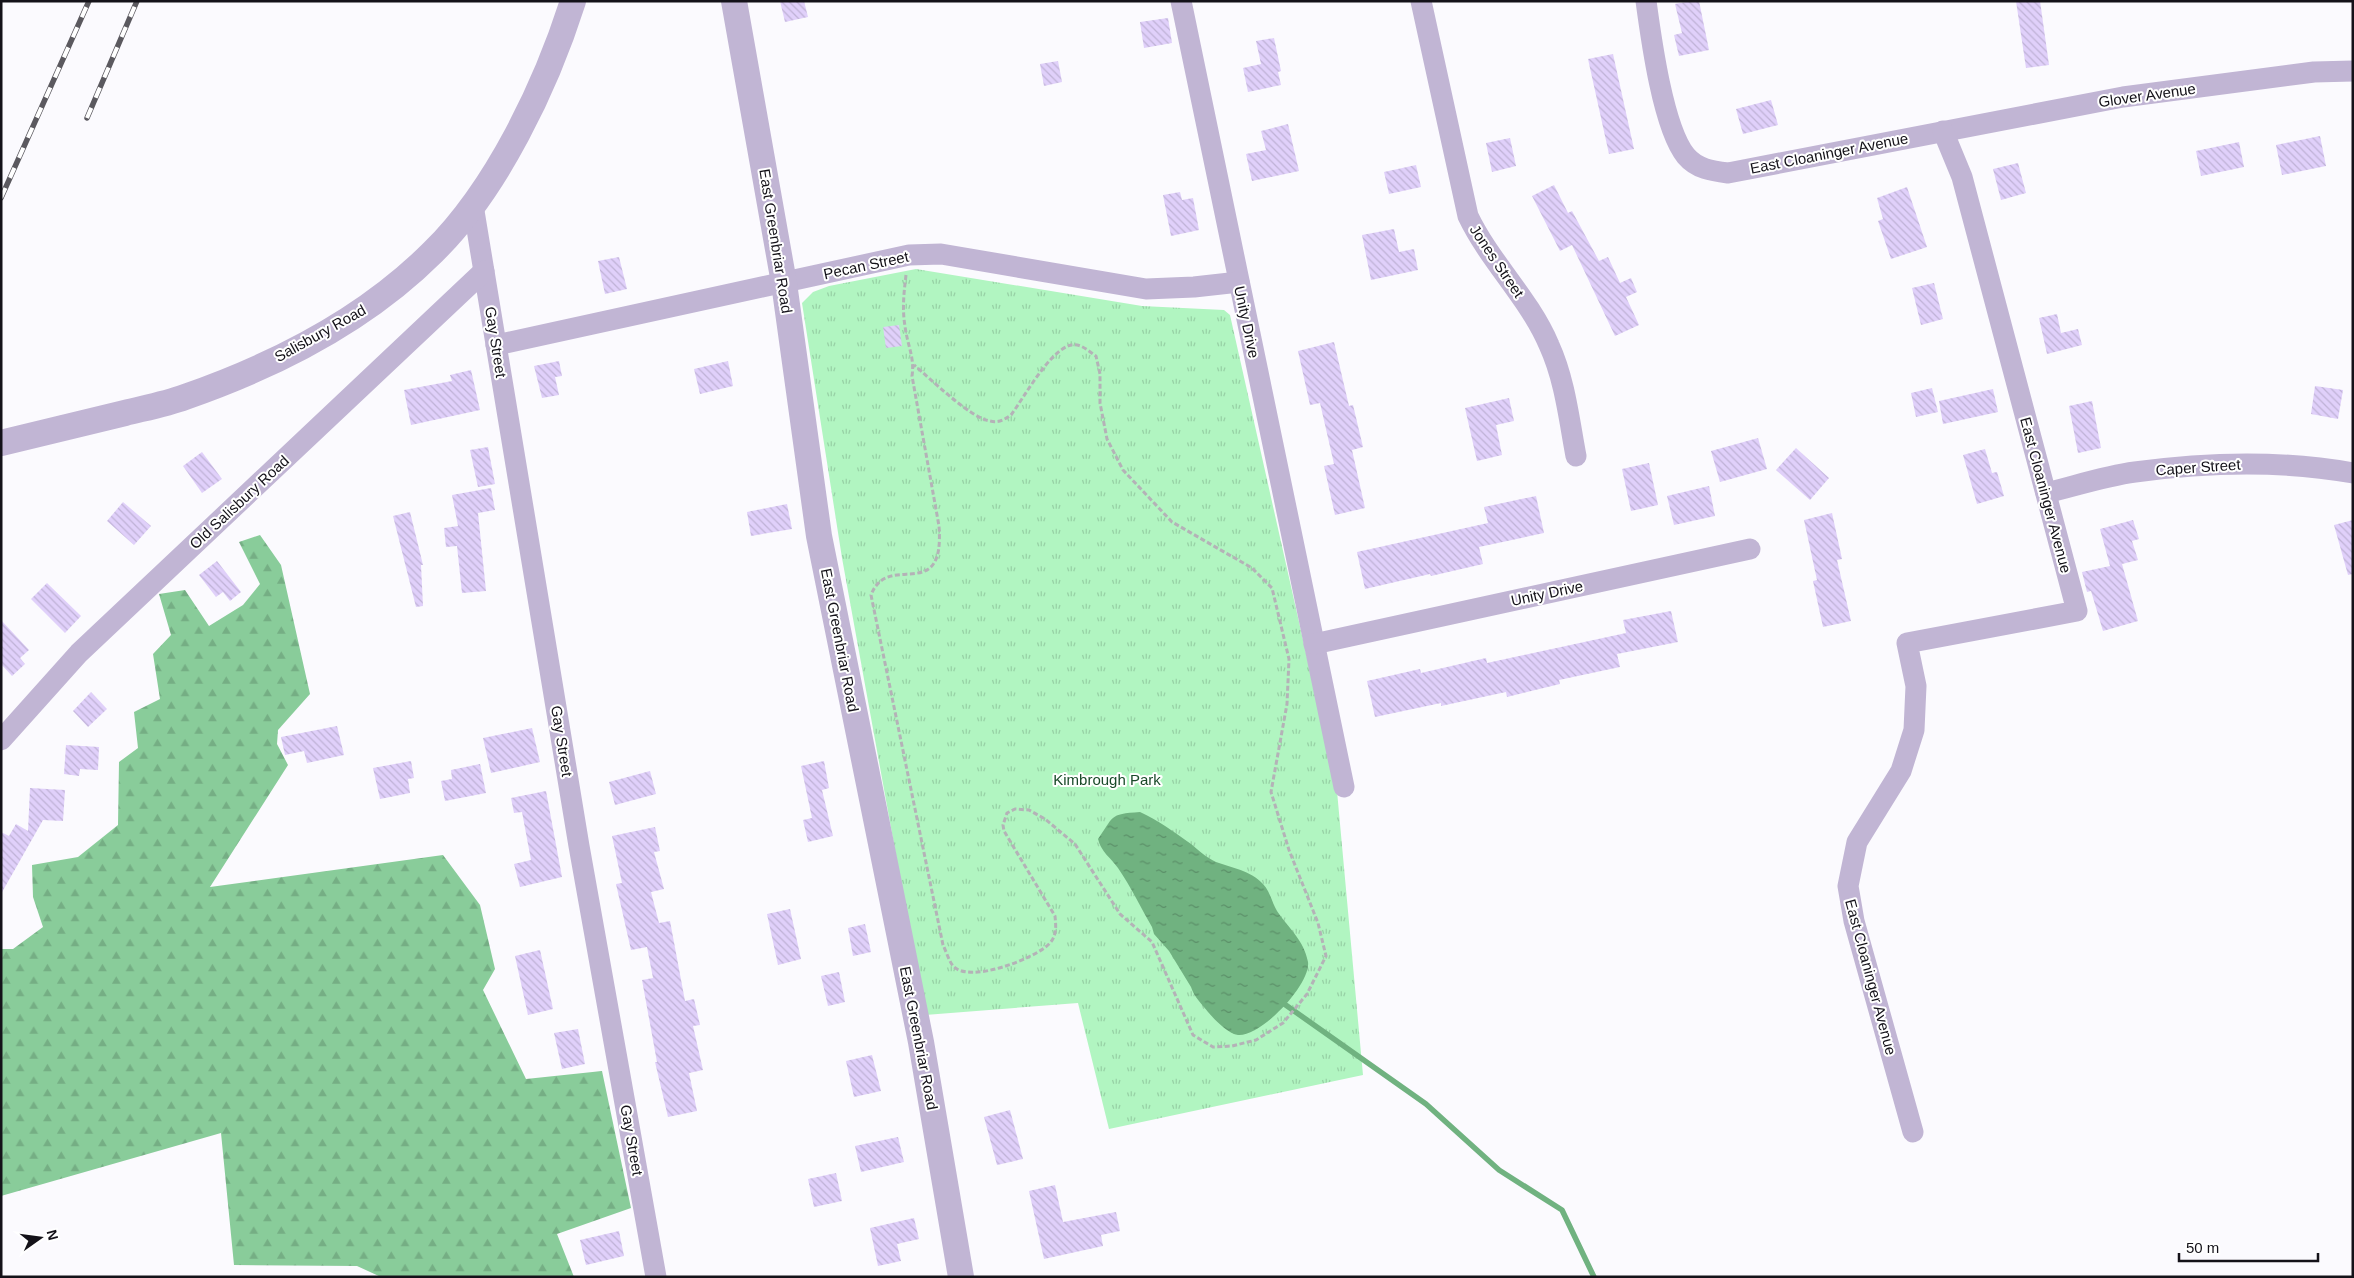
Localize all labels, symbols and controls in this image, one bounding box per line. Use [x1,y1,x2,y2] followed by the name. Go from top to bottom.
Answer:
[2097,80,2197,110] street label: Glover Avenue
[1749,129,1909,177] street label: East Cloaninger Avenue
[756,168,796,314] street label: East Greenbriar Road
[1466,221,1528,301] street label: Jones Street
[822,247,911,282] street label: Pecan Street
[1231,284,1263,360] street label: Unity Drive
[271,301,369,365] street label: Salisbury Road
[482,305,510,380] street label: Gay Street
[2017,415,2075,575] street label: East Cloaninger Avenue
[186,452,292,552] street label: Old Salisbury Road
[2155,455,2242,478] street label: Caper Street
[818,567,862,713] street label: East Greenbriar Road
[1509,577,1585,609] street label: Unity Drive
[548,704,576,779] street label: Gay Street
[1053,771,1161,788] park label: Kimbrough Park
[1842,897,1900,1057] street label: East Cloaninger Avenue
[897,965,941,1111] street label: East Greenbriar Road
[617,1103,647,1178] street label: Gay Street
[15,1213,65,1263] north arrow
[44,1228,62,1242] text: N
[2179,1230,2318,1262] scale bar
[2186,1239,2219,1256] text: 50 m

